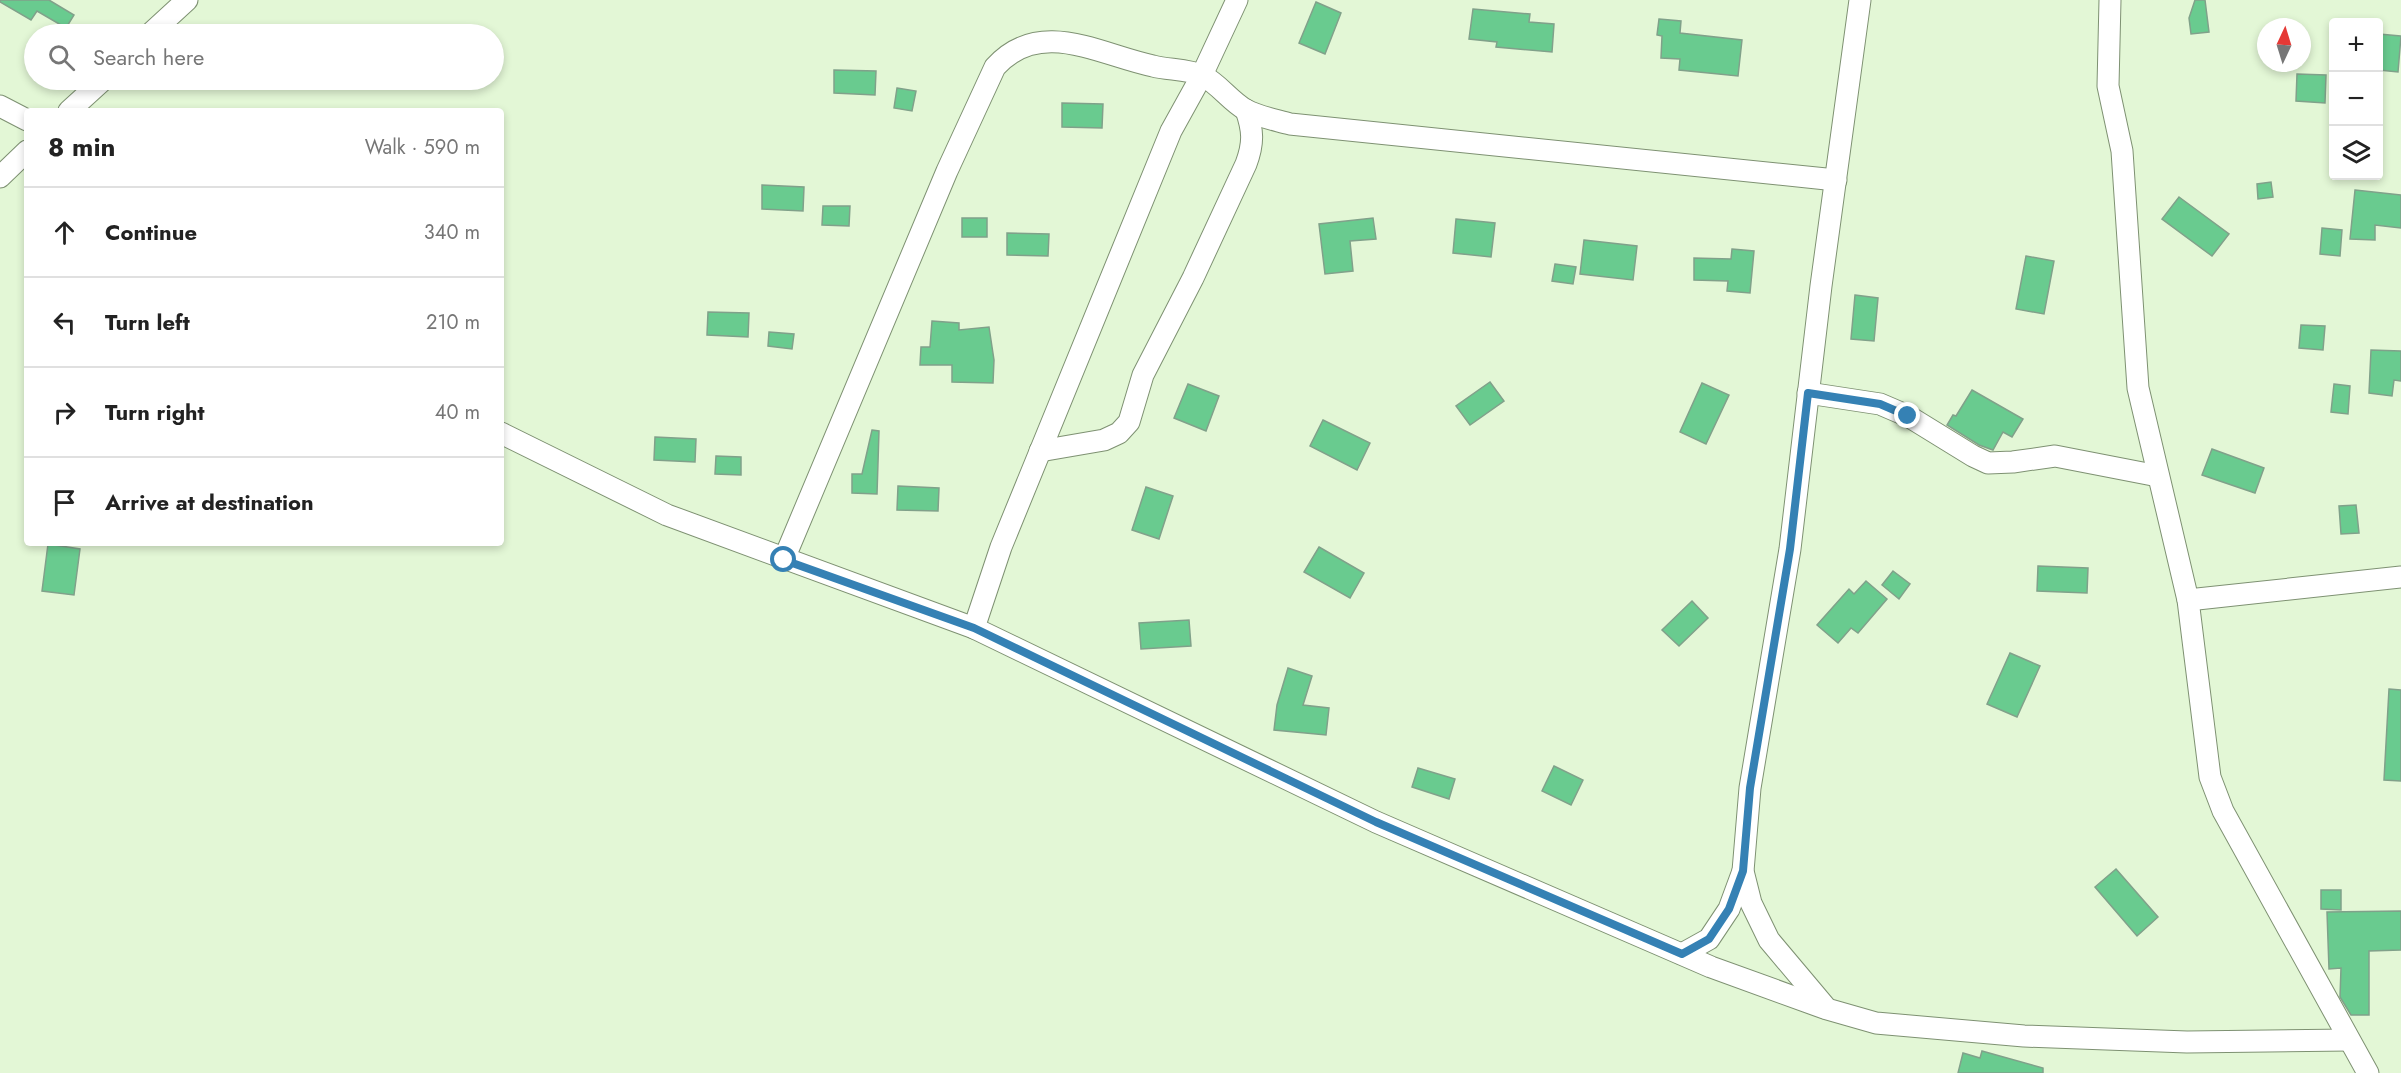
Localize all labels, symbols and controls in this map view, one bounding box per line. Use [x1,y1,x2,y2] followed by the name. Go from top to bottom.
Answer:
[2257,18,2311,72] north arrow
[2329,18,2383,180] map controls
[2329,18,2383,72] button: +
[24,24,504,90] search box
[45,41,78,74] icon: search
[93,41,204,73] text: Search here
[2329,72,2383,126] button: −
[2329,126,2383,180] button: layers
[48,128,116,166] text: 8 min
[365,133,480,162] text: Walk · 590 m
[48,216,81,249] icon: ahead
[105,216,197,248] text: Continue
[424,218,480,247] text: 340 m
[48,306,81,339] icon: left
[105,306,190,338] text: Turn left
[426,308,480,337] text: 210 m
[48,396,81,429] icon: right
[105,396,205,428] text: Turn right
[435,398,480,427] text: 40 m
[1894,402,1920,428] route end
[48,486,81,519] icon: arrive
[105,486,314,518] text: Arrive at destination
[770,546,796,572] route start

